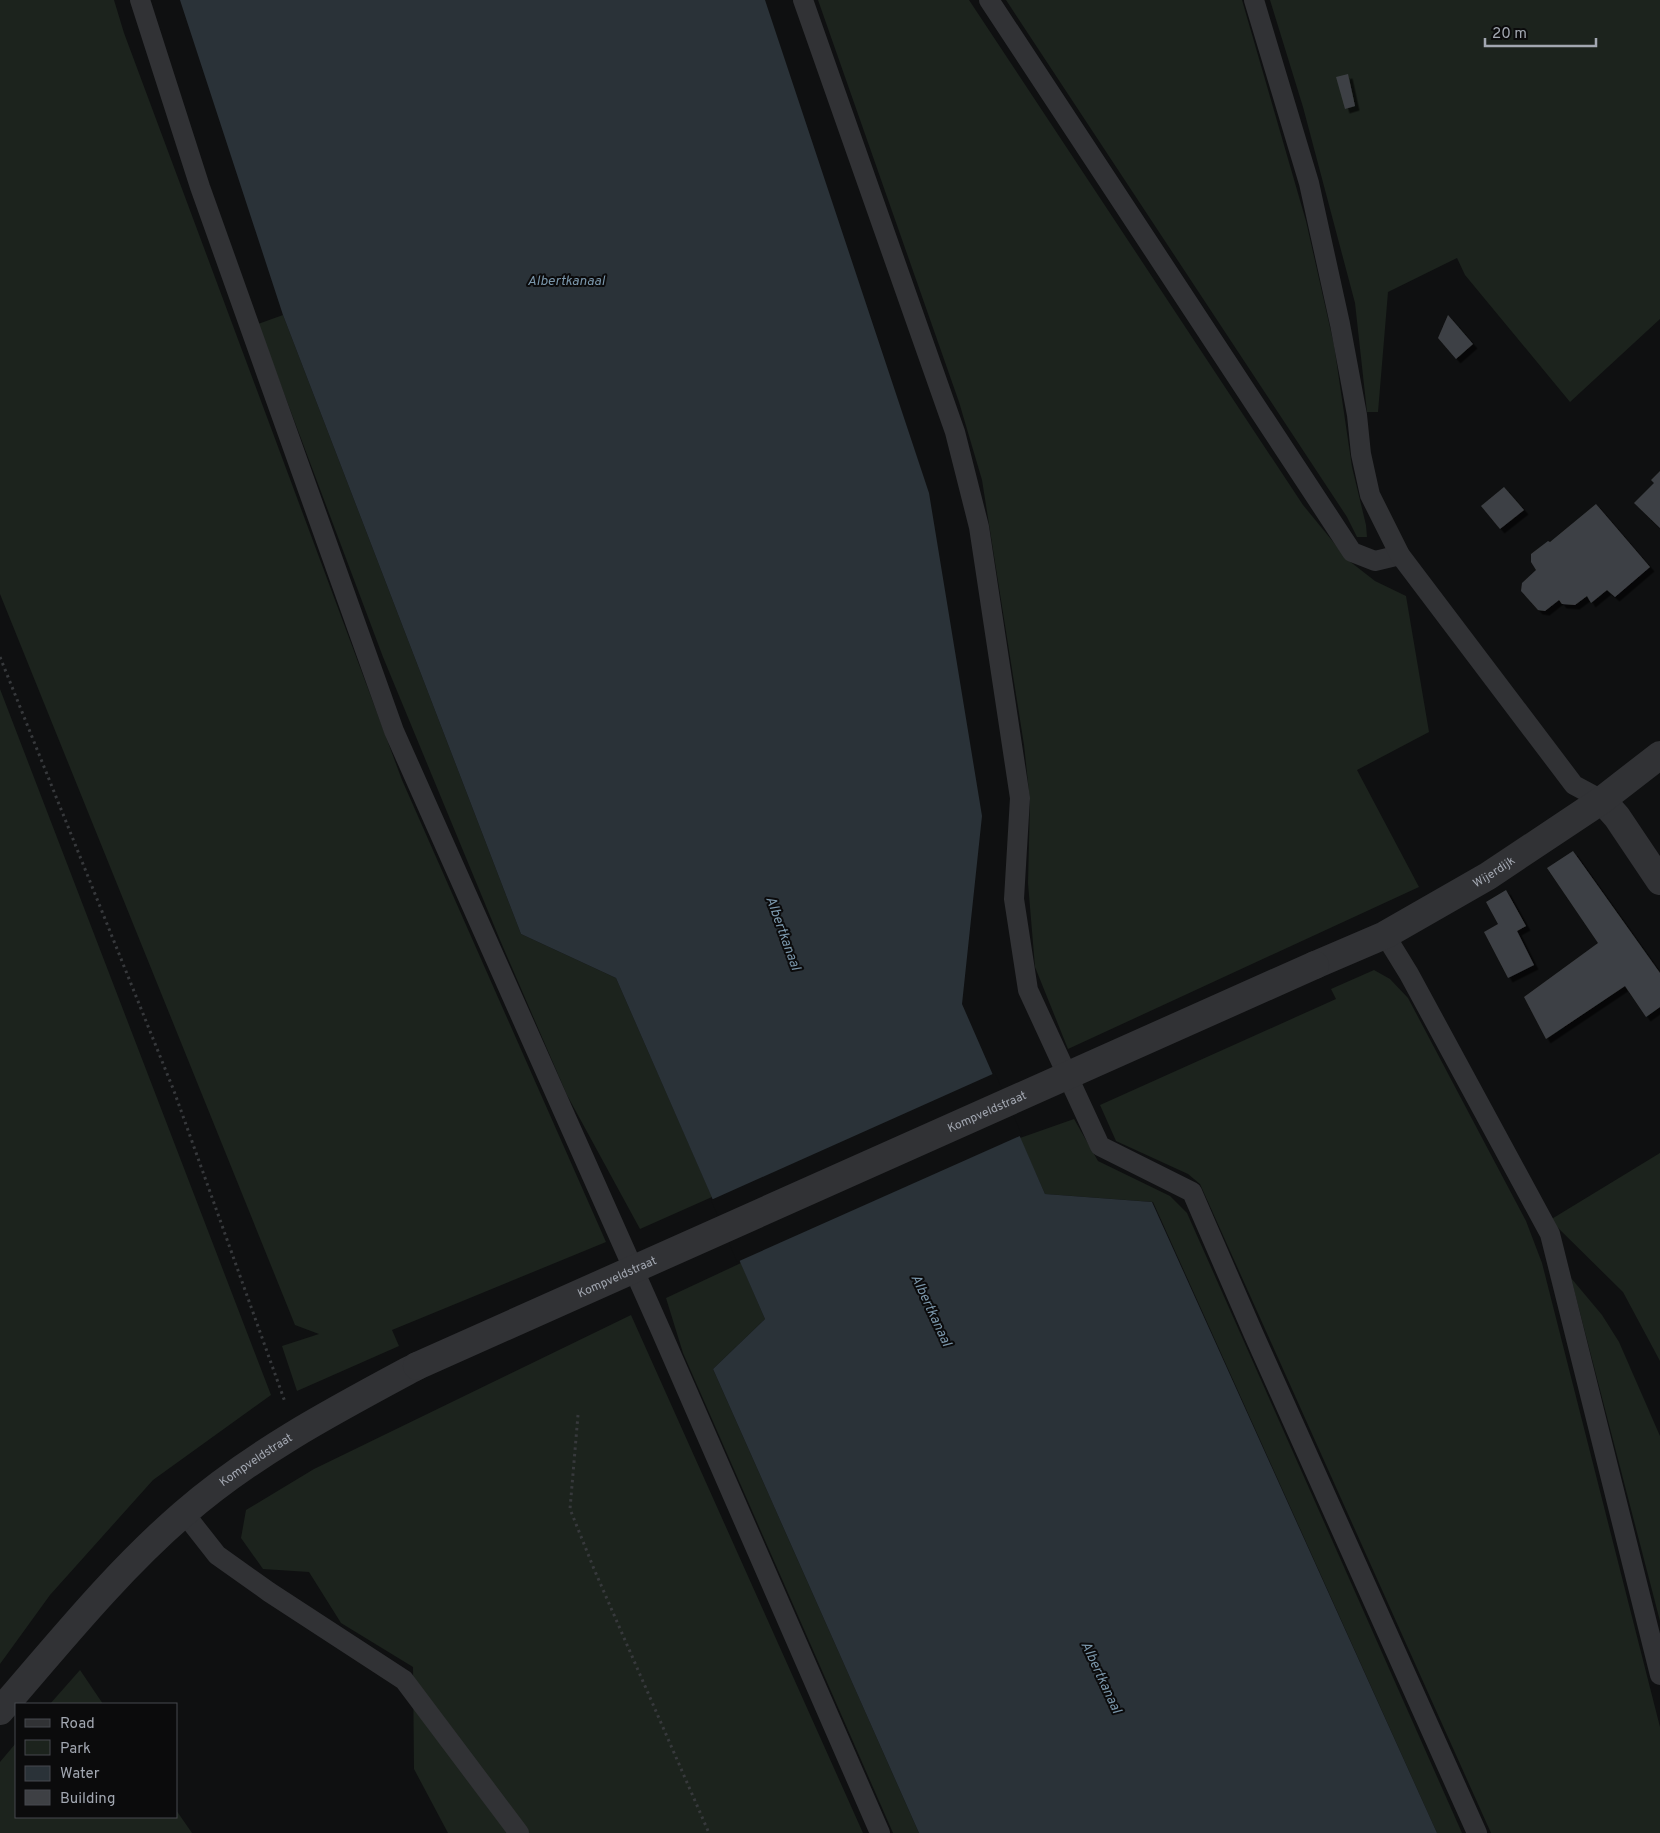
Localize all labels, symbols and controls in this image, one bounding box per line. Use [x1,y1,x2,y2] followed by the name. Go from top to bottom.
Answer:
[1485,15,1596,47] scale bar
[1492,25,1527,44] text: 20 m
[527,273,606,290] water label: Albertkanaal
[1470,853,1519,892] street label: Wijerdijk
[761,894,804,974] water label: Albertkanaal
[945,1088,1029,1137] street label: Kompveldstraat
[575,1253,659,1302] street label: Kompveldstraat
[907,1272,955,1351] water label: Albertkanaal
[217,1430,296,1491] street label: Kompveldstraat
[1077,1639,1125,1718] water label: Albertkanaal
[15,1703,178,1818] legend
[60,1715,95,1734] text: Road
[60,1740,91,1759] text: Park
[60,1765,100,1784] text: Water
[60,1790,115,1809] text: Building

